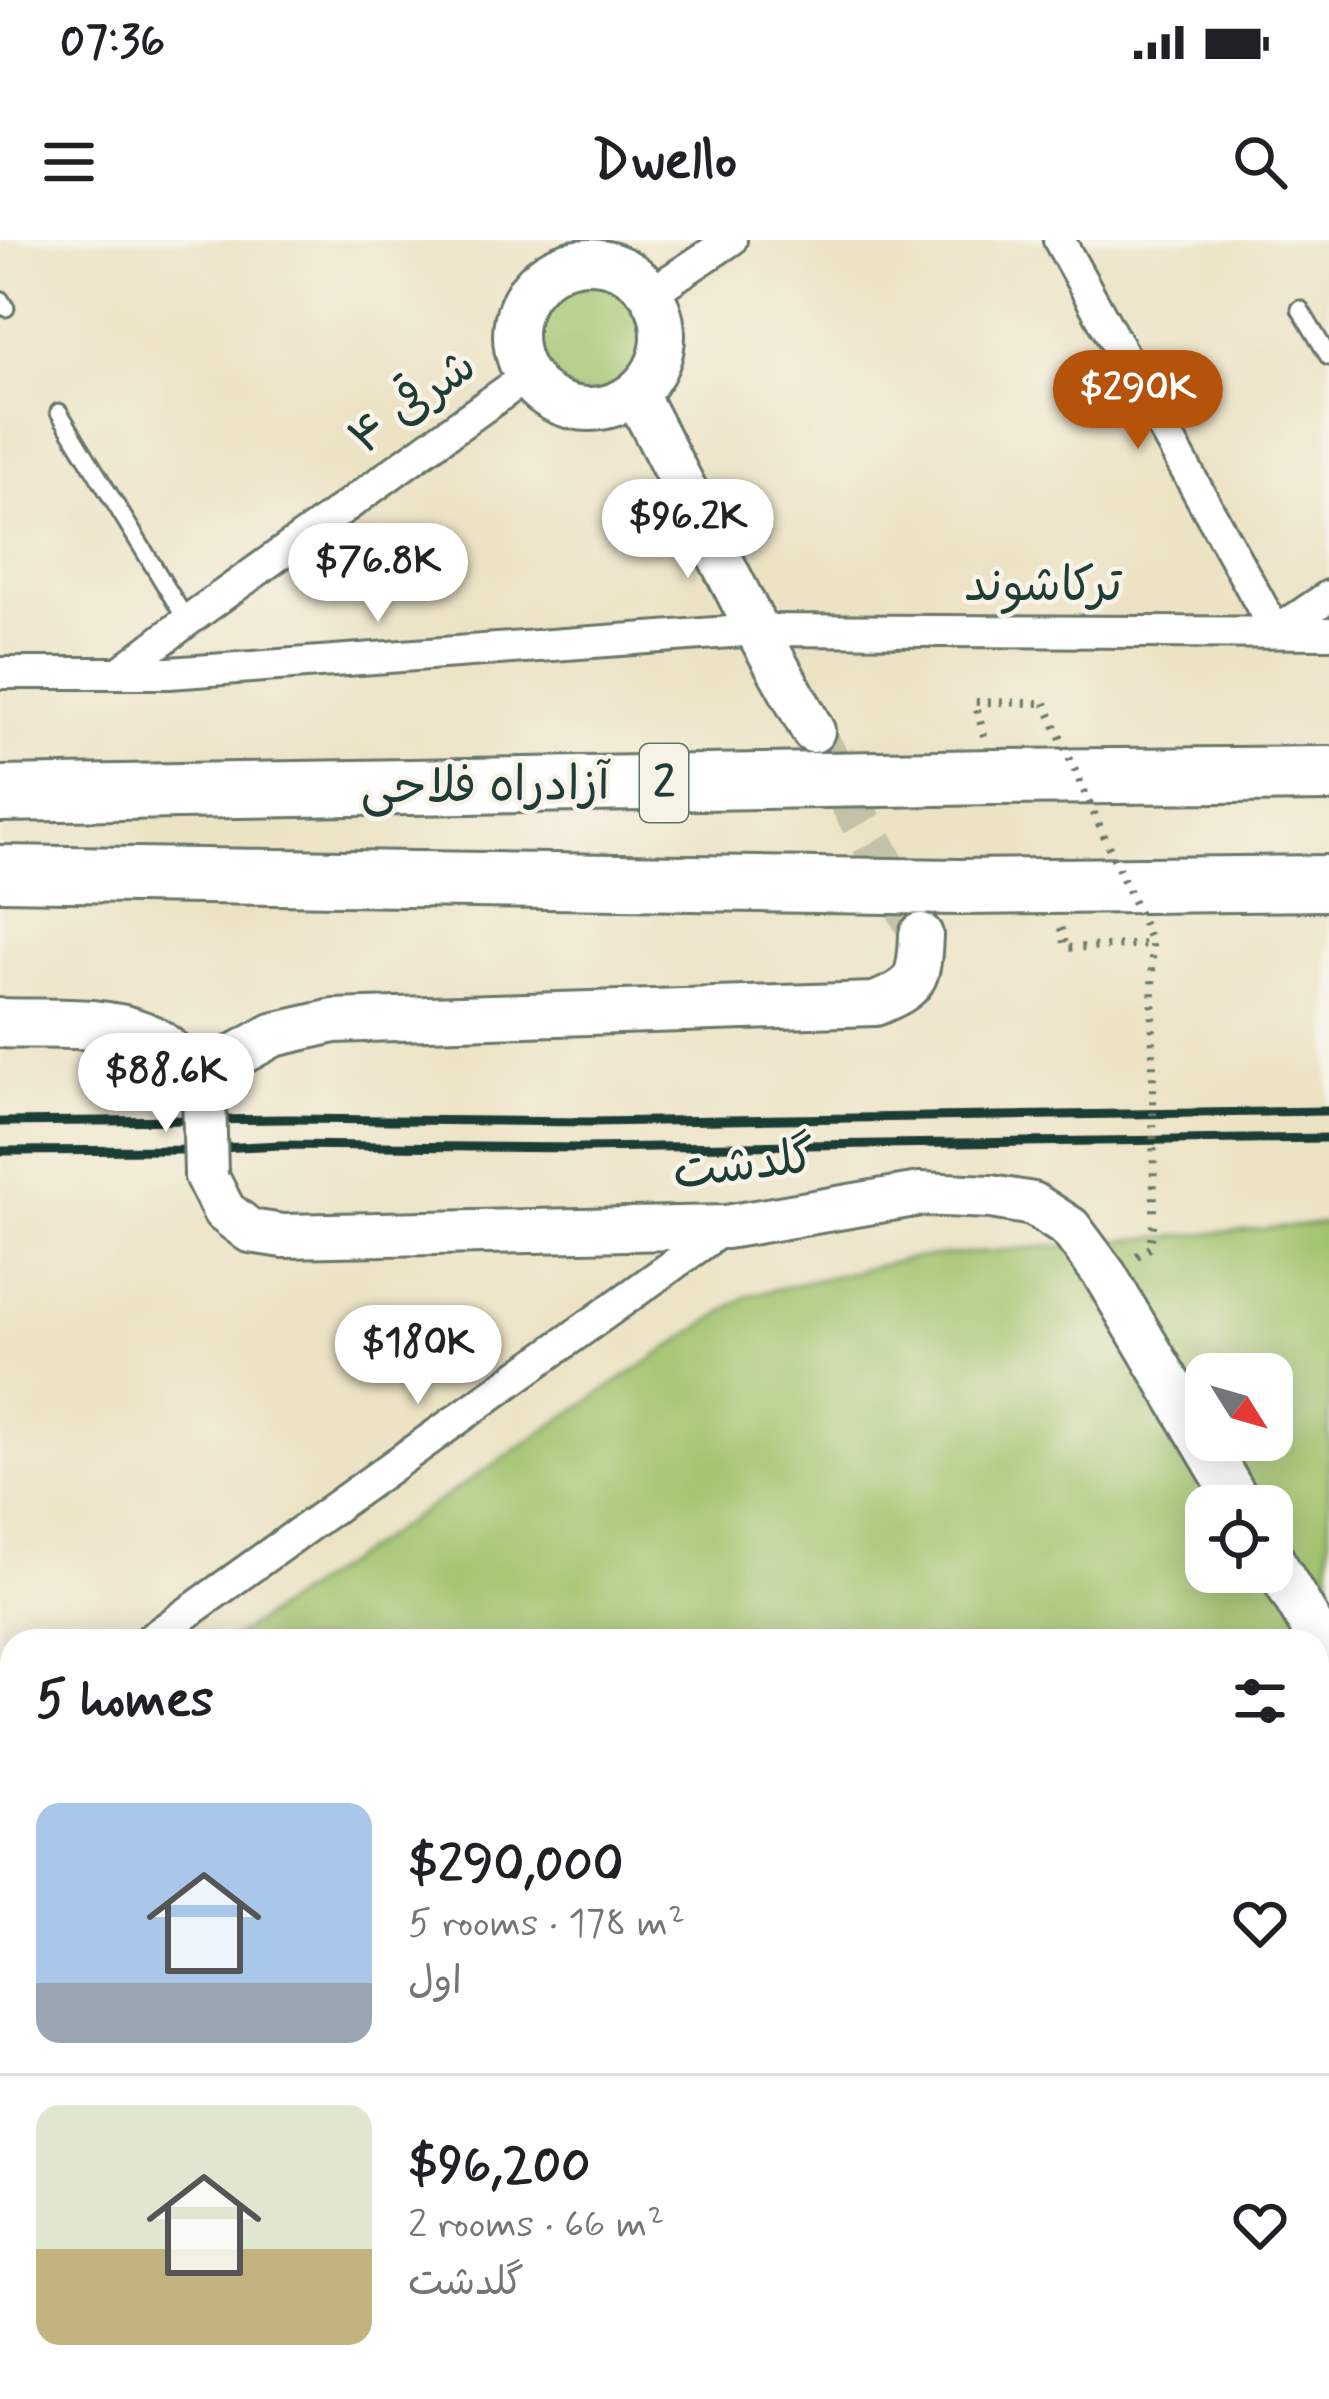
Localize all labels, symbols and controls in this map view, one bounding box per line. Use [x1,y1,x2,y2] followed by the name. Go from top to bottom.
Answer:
[60,13,165,72] text: 07:36
[592,127,737,198] text: Dwello
[36,129,102,195] icon: menu
[1227,129,1293,195] icon: search
[336,335,489,471] street label: ۴ شرقی
[1054,350,1222,452] pin: $290K
[1080,363,1196,414] text: $290K
[590,479,786,581] pin: $96.2K
[629,492,747,543] text: $96.2K
[280,523,476,625] pin: $76.8K
[315,536,441,587] text: $76.8K
[964,555,1123,618] street label: ترکاشوند
[640,744,688,822] road number: 2
[360,753,612,821] street label: آزادراه فلاحی
[68,1033,264,1135] pin: $88.6K
[105,1046,227,1097] text: $88.6K
[669,1126,819,1206] street label: گلدشت
[334,1305,502,1407] pin: $180K
[362,1318,474,1369] text: $180K
[1185,1353,1293,1461] north arrow
[1185,1353,1293,1593] map controls
[1185,1485,1293,1593] button: locate
[36,1668,214,1734] text: 5 homes
[1227,1668,1293,1734] icon: filters
[408,1833,623,1899] text: $290,000
[132,1851,276,1995] icon: home
[1227,1890,1293,1956] icon: heart
[408,1899,685,1950] text: 5 rooms · 178 m²
[408,1957,462,2008] text: اول
[408,2134,590,2200] text: $96,200
[132,2153,276,2297] icon: home
[1227,2192,1293,2258] icon: heart
[408,2200,664,2251] text: 2 rooms · 66 m²
[408,2258,524,2309] text: گلدشت

